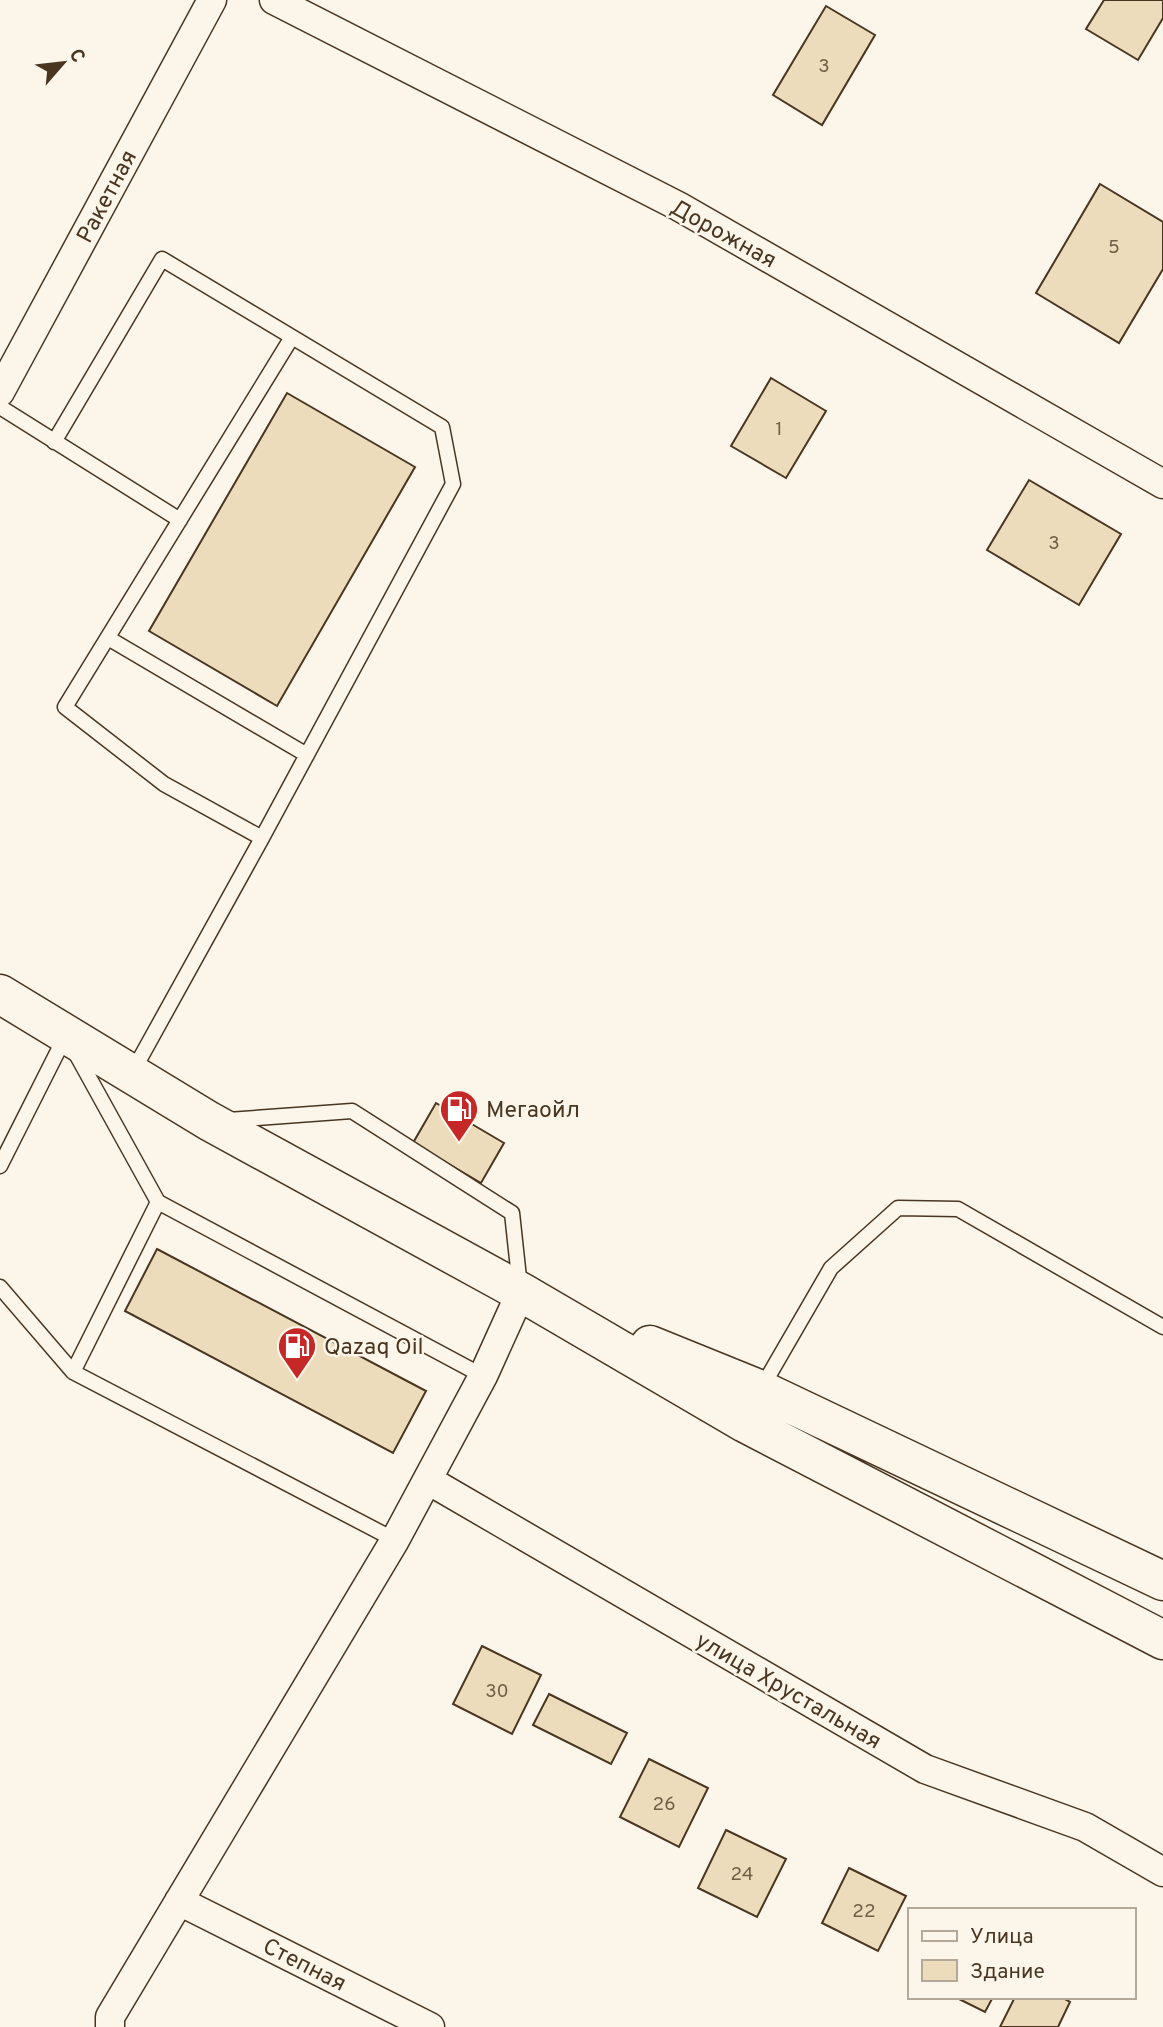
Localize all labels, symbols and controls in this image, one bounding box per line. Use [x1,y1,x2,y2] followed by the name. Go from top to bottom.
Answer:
[28,28,98,98] north arrow
[63,45,90,67] text: С
[818,55,830,79] house number: 3
[72,146,145,249] street label: Ракетная
[665,194,781,276] street label: Дорожная
[1108,236,1120,260] house number: 5
[775,418,783,442] house number: 1
[1048,532,1060,556] house number: 3
[438,1088,480,1143] fuel station icon: Мегаойл
[486,1097,580,1126] place label: Мегаойл
[276,1325,318,1380] fuel station icon: Qazaq Oil
[324,1334,424,1363] place label: Qazaq Oil
[690,1627,886,1757] street label: улица Хрустальная
[485,1680,509,1704] house number: 30
[653,1793,675,1817] house number: 26
[730,1863,754,1887] house number: 24
[852,1900,876,1924] house number: 22
[908,1908,1135,1999] legend
[970,1924,1034,1951] text: Улица
[257,1933,351,2000] street label: Степная
[970,1959,1045,1986] text: Здание

